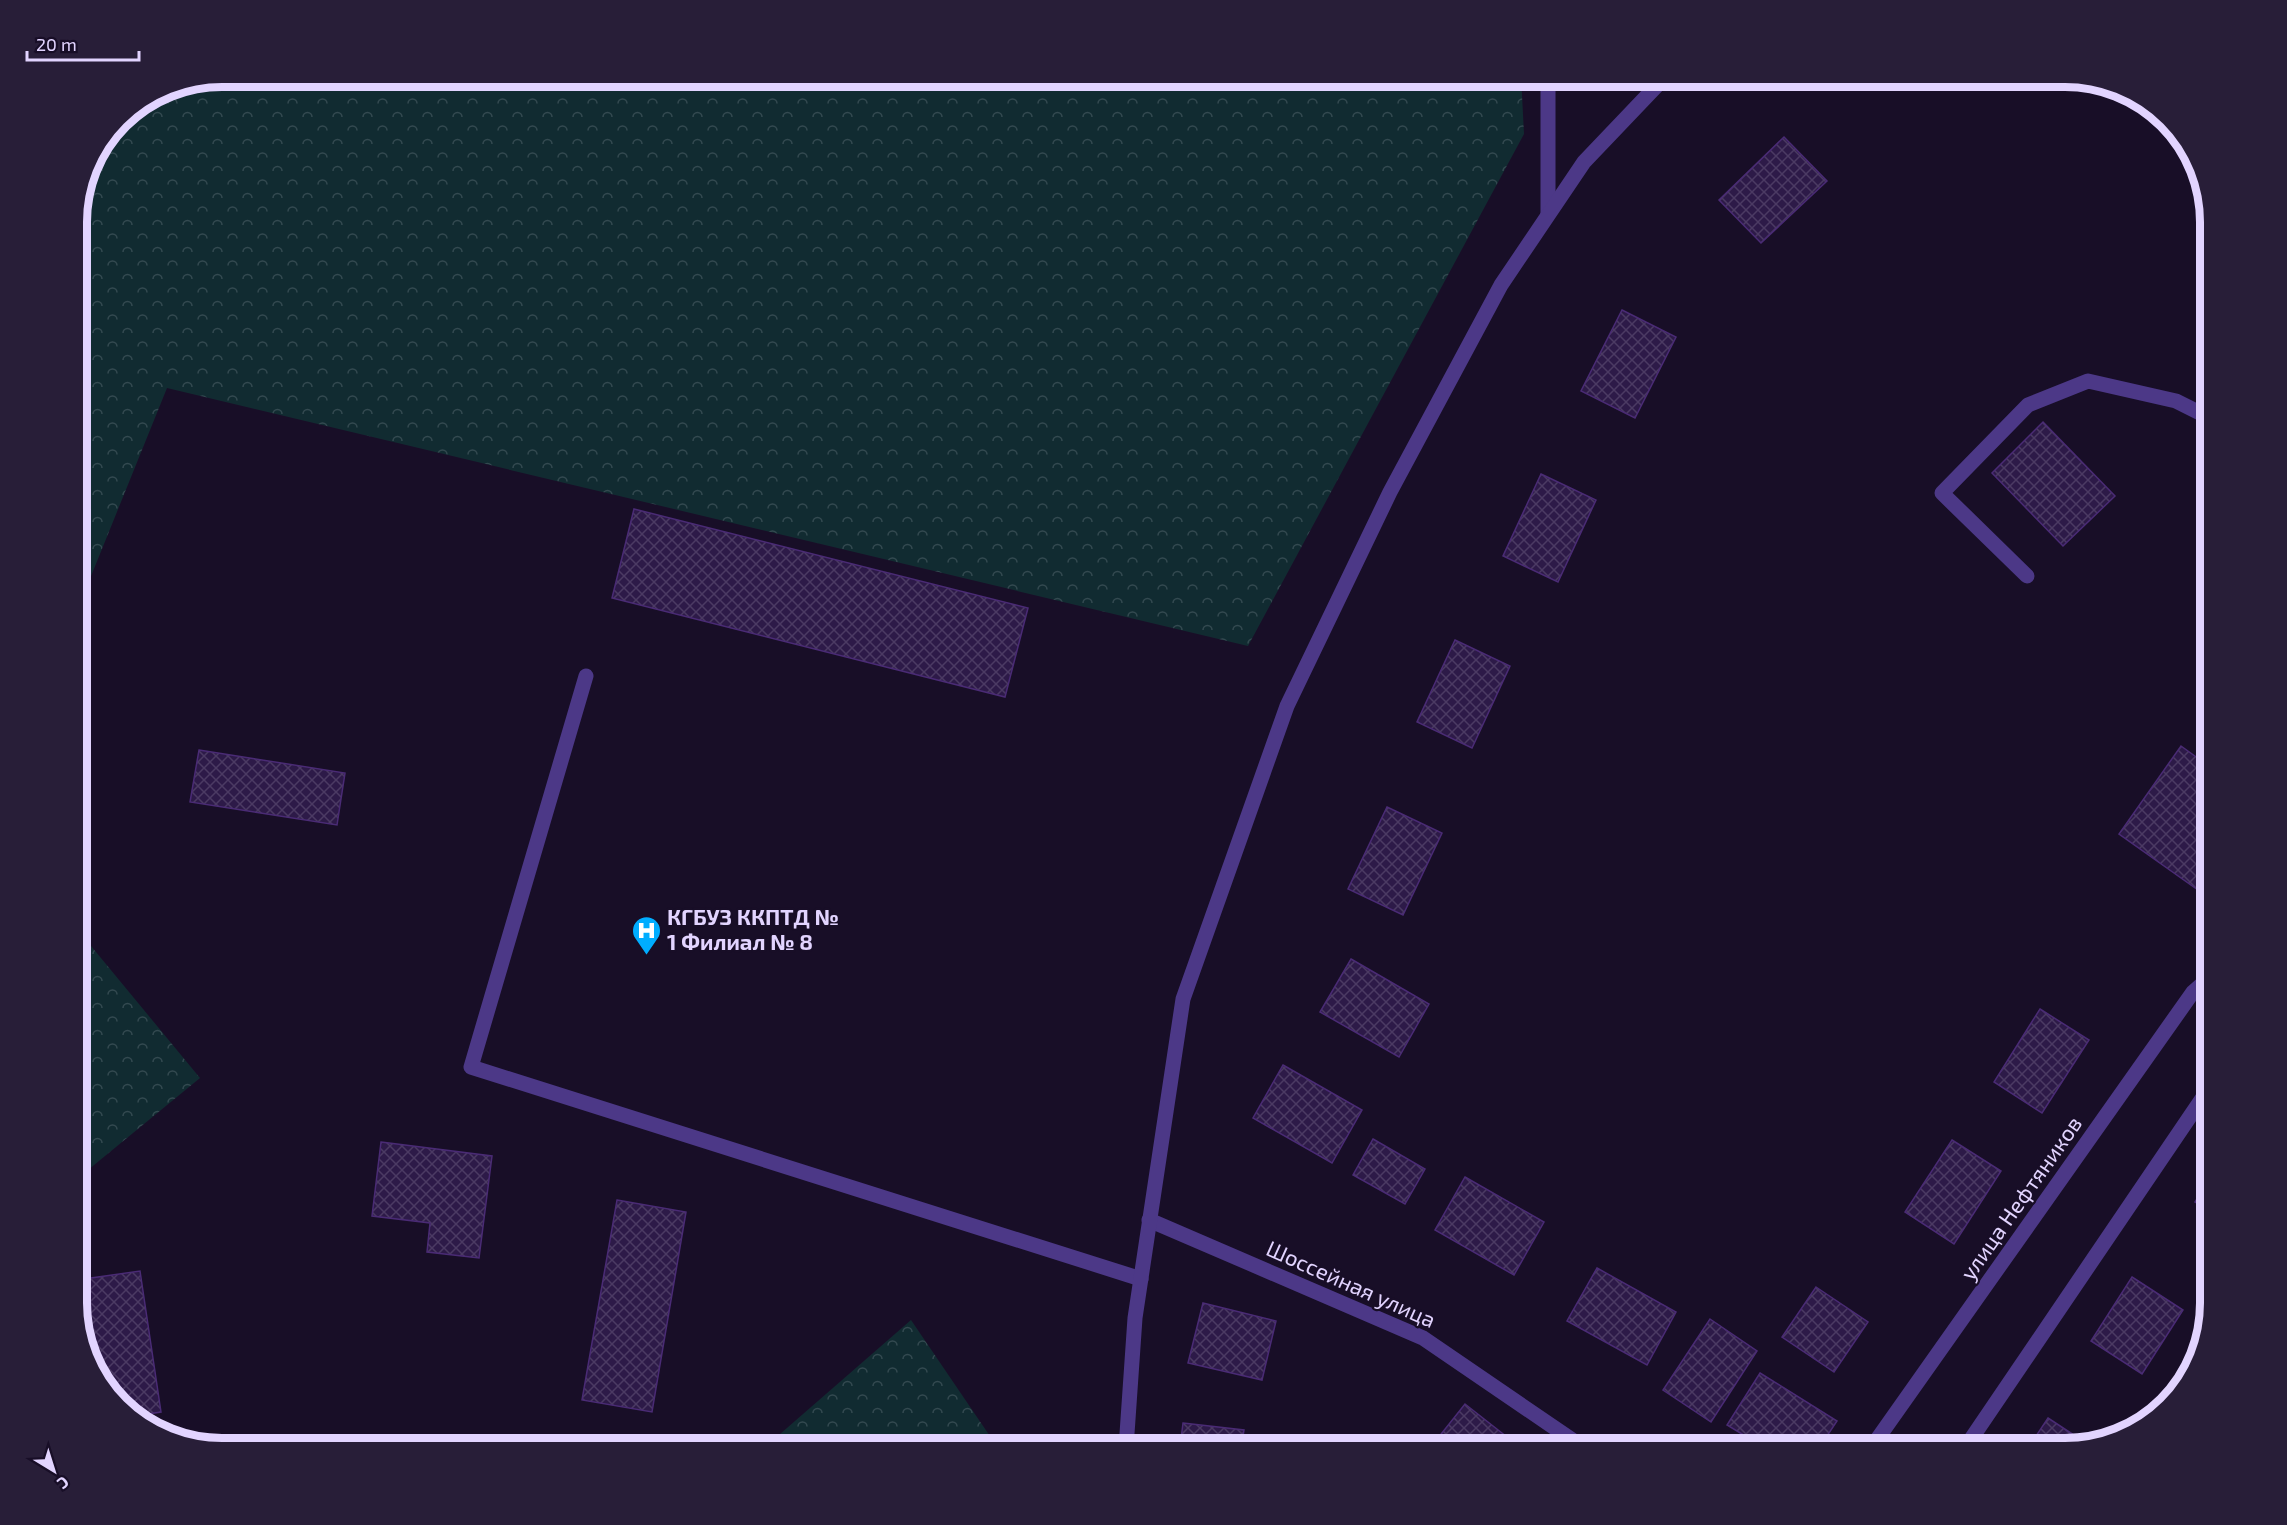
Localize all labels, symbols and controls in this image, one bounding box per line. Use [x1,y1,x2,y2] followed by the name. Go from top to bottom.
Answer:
[27,24,140,62] scale bar
[36,33,77,55] text: 20 m
[667,903,839,954] place label: КГБУЗ ККПТД № 1 Филиал № 8
[630,914,662,956] hospital icon: КГБУЗ ККПТД № 1 Филиал № 8
[1954,1111,2087,1285] street label: улица Нефтяников
[1262,1234,1440,1333] street label: Шоссейная улица
[24,1441,84,1501] north arrow
[54,1473,73,1494] text: С

